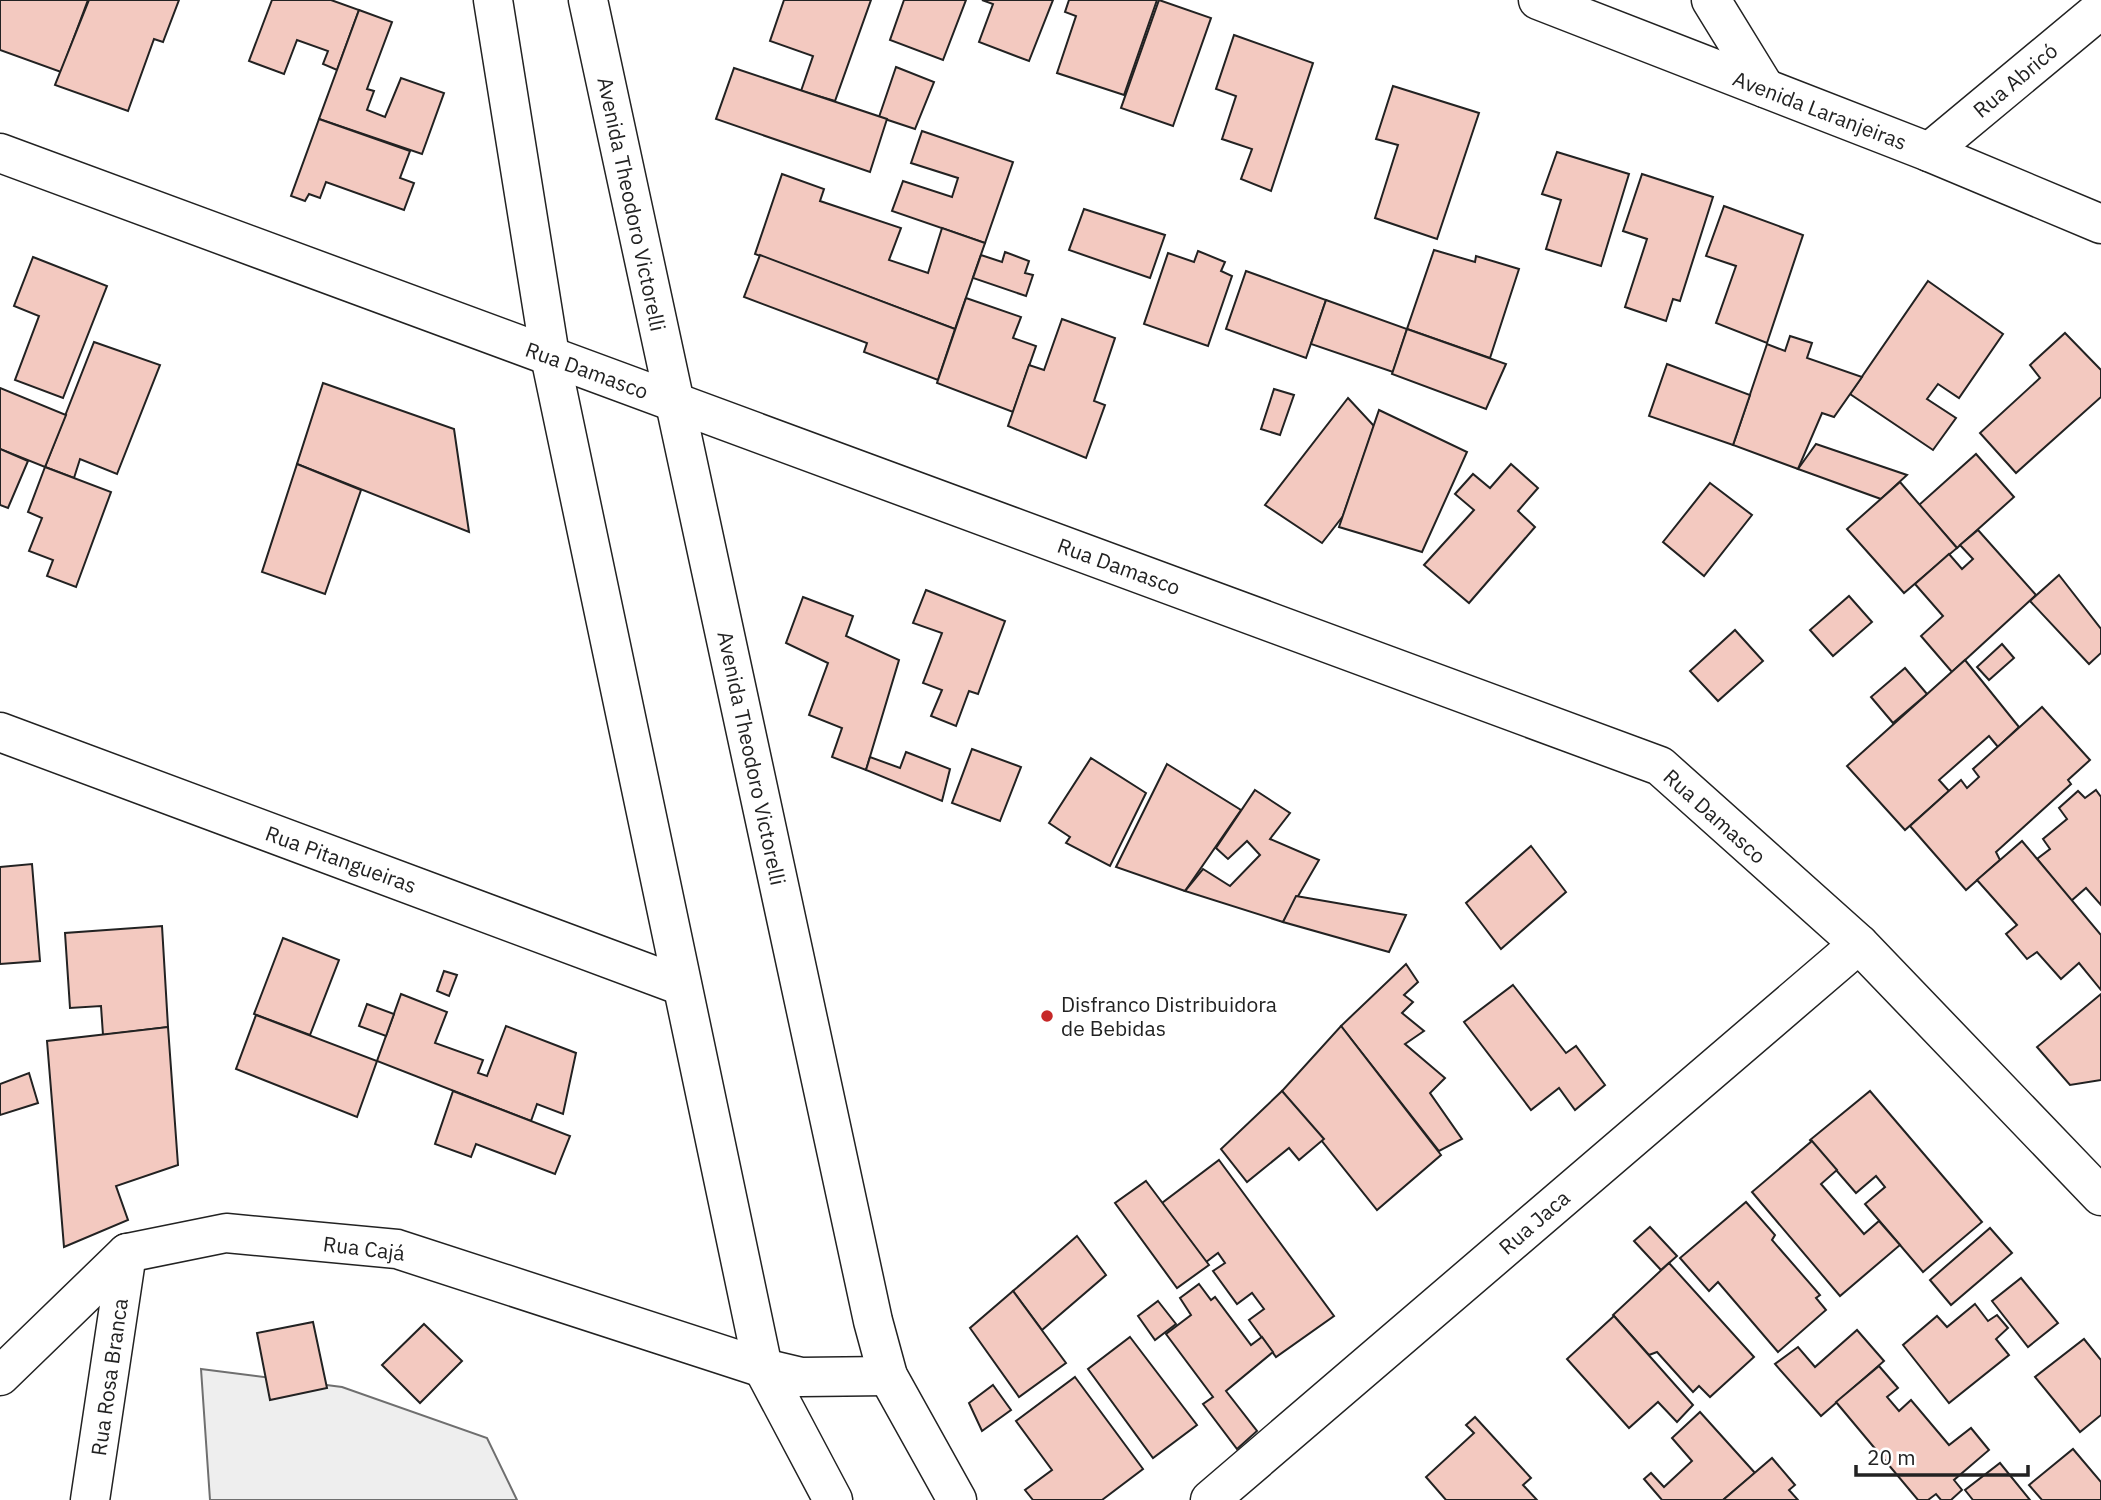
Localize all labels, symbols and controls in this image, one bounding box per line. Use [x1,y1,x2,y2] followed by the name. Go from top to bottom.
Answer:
[1967,36,2063,124] street label: Rua Abricó
[1729,64,1911,156] street label: Avenida Laranjeiras
[591,74,673,334] street label: Avenida Theodoro Victorelli
[522,335,652,405] street label: Rua Damasco
[1054,531,1184,601] street label: Rua Damasco
[711,628,793,888] street label: Avenida Theodoro Victorelli
[1658,762,1772,870] street label: Rua Damasco
[262,819,420,899] street label: Rua Pitangueiras
[1061,990,1277,1042] place label: Disfranco Distribuidora de Bebidas
[1039,1008,1055,1024] marker: Disfranco Distribuidora de Bebidas
[1493,1183,1575,1261] street label: Rua Jaca
[321,1229,407,1267] street label: Rua Cajá
[84,1296,134,1458] street label: Rua Rosa Branca
[1856,1434,2028,1478] scale bar
[1867,1443,1916,1471] text: 20 m

